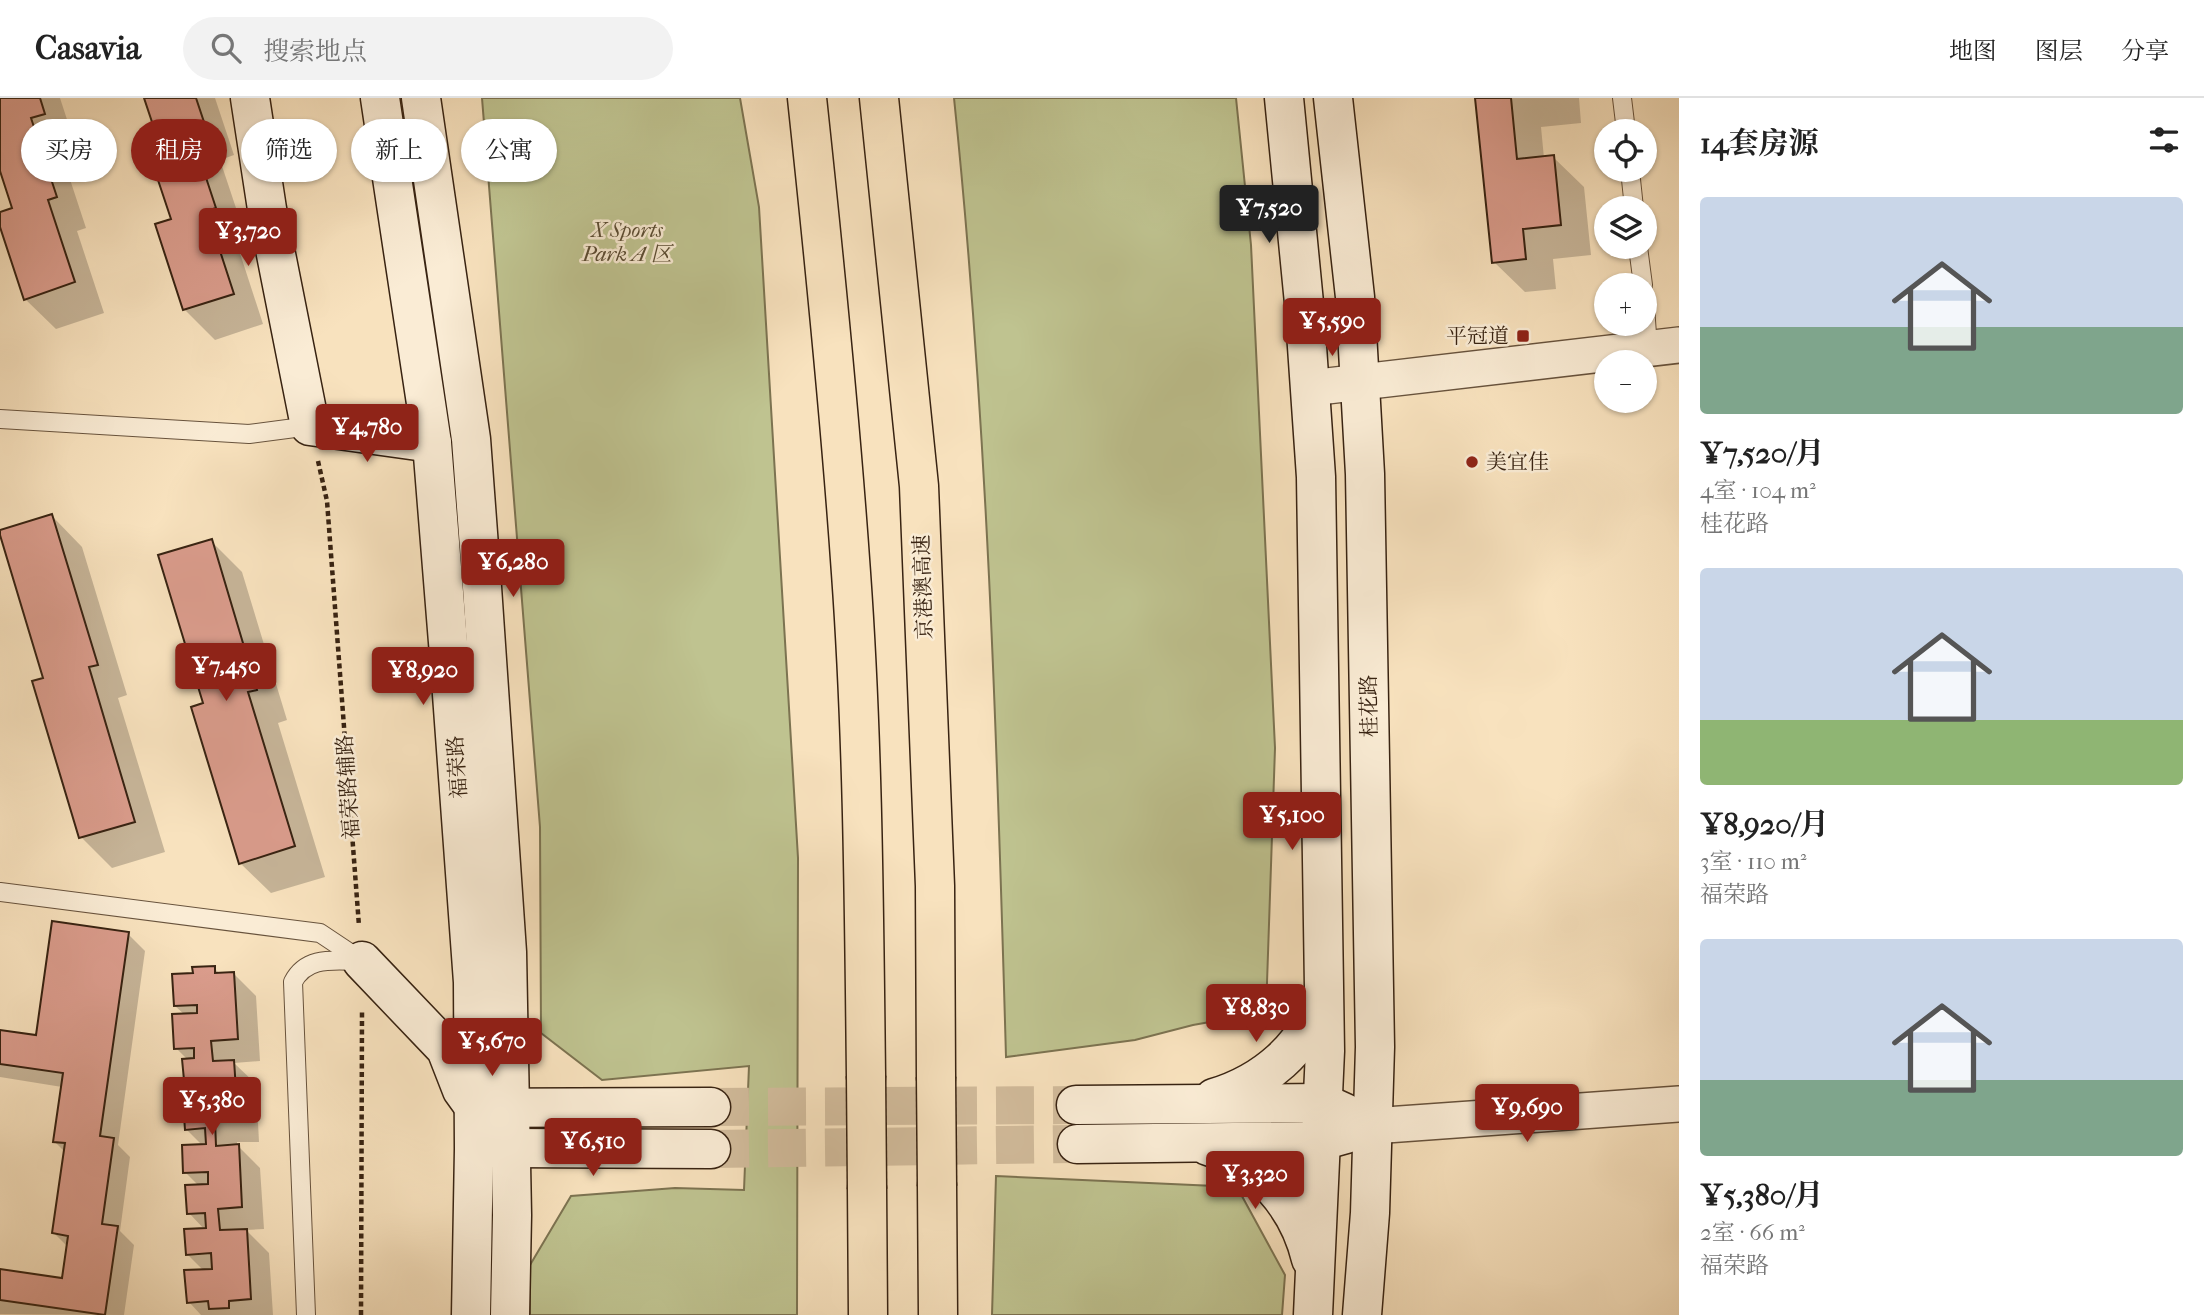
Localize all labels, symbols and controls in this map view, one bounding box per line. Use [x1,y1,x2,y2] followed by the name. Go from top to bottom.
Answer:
[183,17,673,80] search box
[35,29,141,68] text: Casavia
[207,29,245,67] icon: search
[263,36,367,67] text: 搜索地点
[1949,37,1997,65] text: 地图
[2035,37,2083,65] text: 图层
[2121,37,2169,65] text: 分享
[21,119,117,182] chip: 买房
[131,119,227,182] chip: 租房
[241,119,337,182] chip: 筛选
[351,119,447,182] chip: 新上
[461,119,557,182] chip: 公寓
[1594,119,1657,413] map controls
[1594,119,1657,182] button: locate
[2145,121,2183,159] icon: filters
[1700,126,1818,161] text: 14套房源
[1212,186,1326,245] pin: ¥7,520
[1236,194,1302,221] text: ¥7,520
[1594,196,1657,259] button: layers
[191,208,305,268] pin: ¥3,720
[215,217,281,244] text: ¥3,720
[581,218,675,266] park label: X Sports Park A 区
[1879,243,2005,369] icon: home
[1594,273,1657,336] button: +
[1275,299,1389,358] pin: ¥5,590
[1299,307,1365,334] text: ¥5,590
[1446,324,1509,348] place label: 平冠道
[1515,328,1531,344] marker: 平冠道
[1594,350,1657,413] button: −
[310,404,424,464] pin: ¥4,780
[332,413,402,440] text: ¥4,780
[1700,436,1825,471] text: ¥7,520/月
[1486,450,1549,474] place label: 美宜佳
[1464,454,1480,470] marker: 美宜佳
[1700,477,1816,504] text: 4室 · 104 m²
[1700,510,1769,537] text: 桂花路
[909,534,937,640] street label: 京港澳高速
[456,540,570,599] pin: ¥6,280
[477,548,549,575] text: ¥6,280
[1879,614,2005,740] icon: home
[169,644,283,703] pin: ¥7,450
[366,648,480,707] pin: ¥8,920
[191,652,261,679] text: ¥7,450
[388,656,458,683] text: ¥8,920
[1356,674,1382,738] street label: 桂花路
[332,734,364,840] street label: 福荣路辅路
[443,735,471,799] street label: 福荣路
[1235,792,1349,852] pin: ¥5,100
[1259,801,1325,828] text: ¥5,100
[1700,807,1829,842] text: ¥8,920/月
[1700,848,1806,875] text: 3室 · 110 m²
[1700,881,1769,908] text: 福荣路
[1199,984,1313,1044] pin: ¥8,830
[1879,985,2005,1111] icon: home
[1222,993,1290,1020] text: ¥8,830
[435,1018,549,1078] pin: ¥5,670
[458,1027,526,1054] text: ¥5,670
[155,1077,269,1137] pin: ¥5,380
[1470,1084,1584,1144] pin: ¥9,690
[179,1086,245,1113] text: ¥5,380
[1491,1093,1563,1120] text: ¥9,690
[536,1118,650,1178] pin: ¥6,510
[561,1127,625,1154] text: ¥6,510
[1198,1152,1312,1211] pin: ¥3,320
[1222,1160,1288,1187] text: ¥3,320
[1700,1178,1824,1213] text: ¥5,380/月
[1700,1219,1805,1246] text: 2室 · 66 m²
[1700,1252,1769,1279] text: 福荣路

